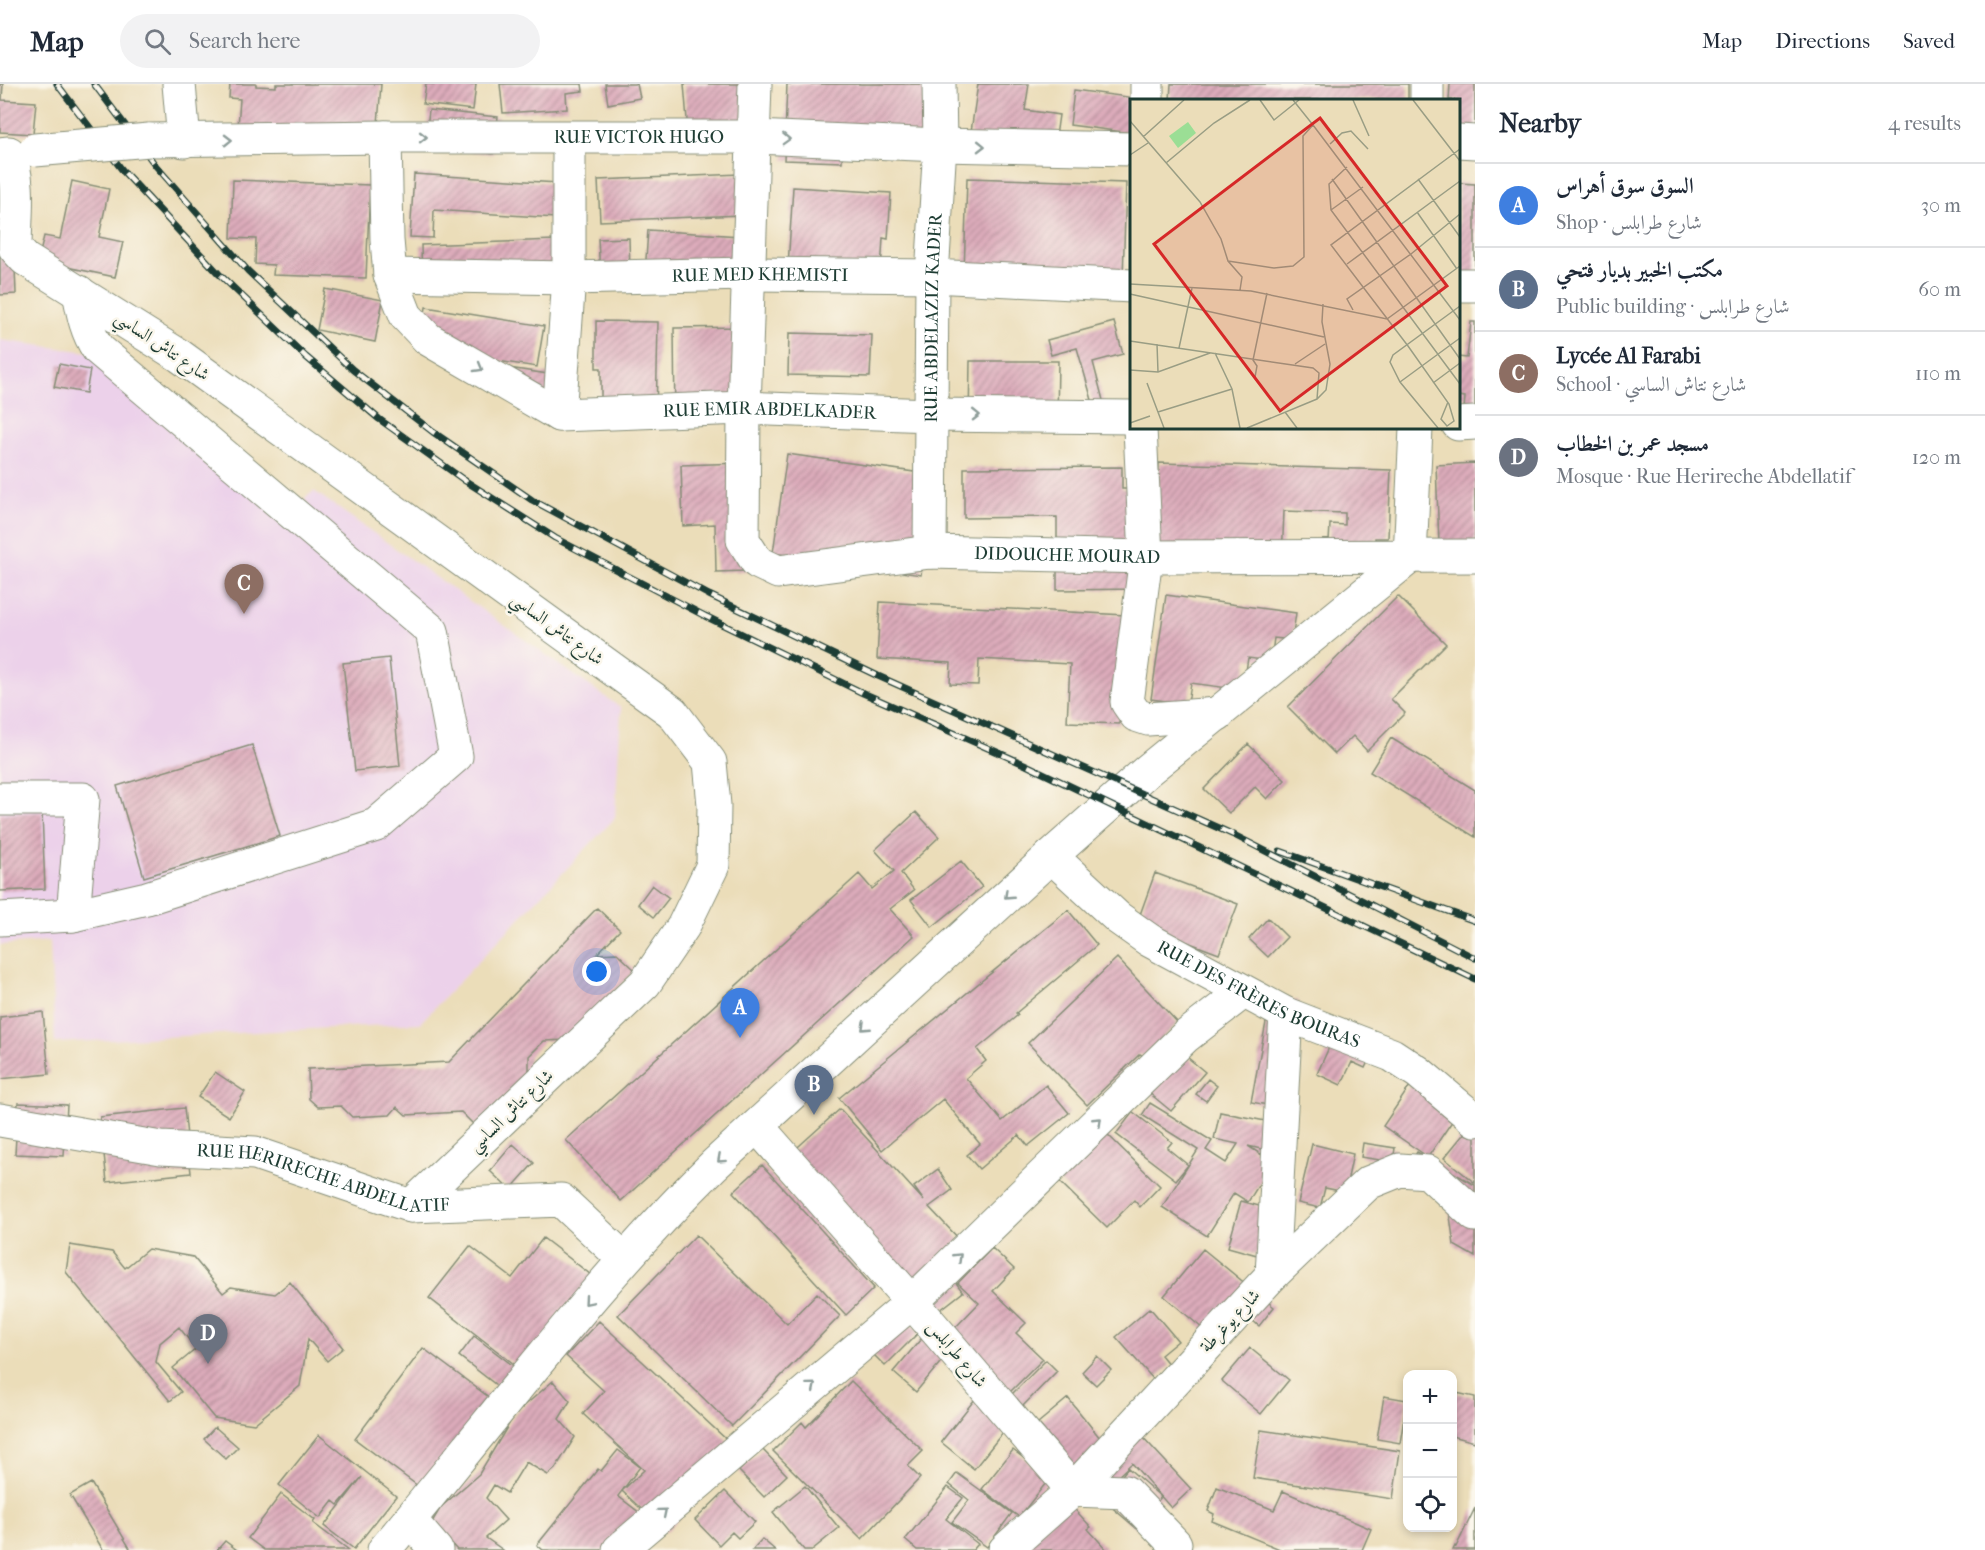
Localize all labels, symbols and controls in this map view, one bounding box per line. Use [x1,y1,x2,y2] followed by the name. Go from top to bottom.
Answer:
[120,14,540,68] search box
[30,25,84,58] text: Map
[141,25,174,58] icon: search
[189,28,300,54] text: Search here
[1702,29,1742,53] text: Map
[1775,29,1870,53] text: Directions
[1903,29,1955,53] text: Saved
[1130,99,1460,429] inset map
[1499,108,1581,139] text: Nearby
[1888,112,1961,135] text: 4 results
[554,127,724,148] street label: RUE VICTOR HUGO
[419,131,428,143] one-way arrow
[782,132,791,145] one-way arrow
[224,134,233,146] one-way arrow
[977,140,986,152] one-way arrow
[1556,173,1694,199] text: السوق سوق أهراس
[1512,194,1525,217] text: A
[1921,194,1961,217] text: 30 m
[1556,211,1702,234] text: Shop · شارع طرابلس
[920,212,946,423] street label: RUE ABDELAZIZ KADER
[1556,257,1723,283] text: مكتب الخبير بديار فتحي
[671,263,848,286] street label: RUE MED KHEMISTI
[1512,278,1525,301] text: B
[1918,278,1961,301] text: 60 m
[1556,295,1790,318] text: Public building · شارع طرابلس
[107,307,213,390] street label: شارع نتاش الساسي
[1556,343,1701,369] text: Lycée Al Farabi
[473,361,483,373] one-way arrow
[1512,362,1525,385] text: C
[1915,362,1961,385] text: 110 m
[1556,373,1746,396] text: School · شارع نتاش الساسي
[662,397,878,423] street label: RUE EMIR ABDELKADER
[971,409,980,421] one-way arrow
[1556,431,1709,457] text: مسجد عمر بن الخطاب
[1511,446,1526,469] text: D
[1912,446,1961,469] text: 120 m
[1556,465,1852,488] text: Mosque · Rue Herireche Abdellatif
[974,543,1160,568] street label: DIDOUCHE MOURAD
[224,564,264,614] pin: C
[503,588,608,675] street label: شارع نتاش الساسي
[1005,888,1015,899] one-way arrow
[1154,936,1363,1052] street label: RUE DES FRÈRES BOURAS
[582,957,611,986] your location
[720,988,760,1038] pin: A
[861,1020,871,1031] one-way arrow
[464,1065,562,1161] street label: شارع نتاش الساسي
[794,1066,834,1115] pin: B
[1091,1117,1101,1128] one-way arrow
[196,1139,450,1217] street label: RUE HERIRECHE ABDELLATIF
[717,1152,728,1163] one-way arrow
[952,1253,962,1264] one-way arrow
[1195,1285,1268,1360] street label: شارع يوغرطة
[584,1294,595,1305] one-way arrow
[188,1314,228,1364] pin: D
[920,1316,991,1395] street label: شارع طرابلس
[1403,1370,1457,1532] map controls
[1403,1370,1457,1424] button: +
[805,1382,816,1393] one-way arrow
[1403,1424,1457,1478] button: −
[1403,1478,1457,1532] button: locate
[656,1508,667,1519] one-way arrow

